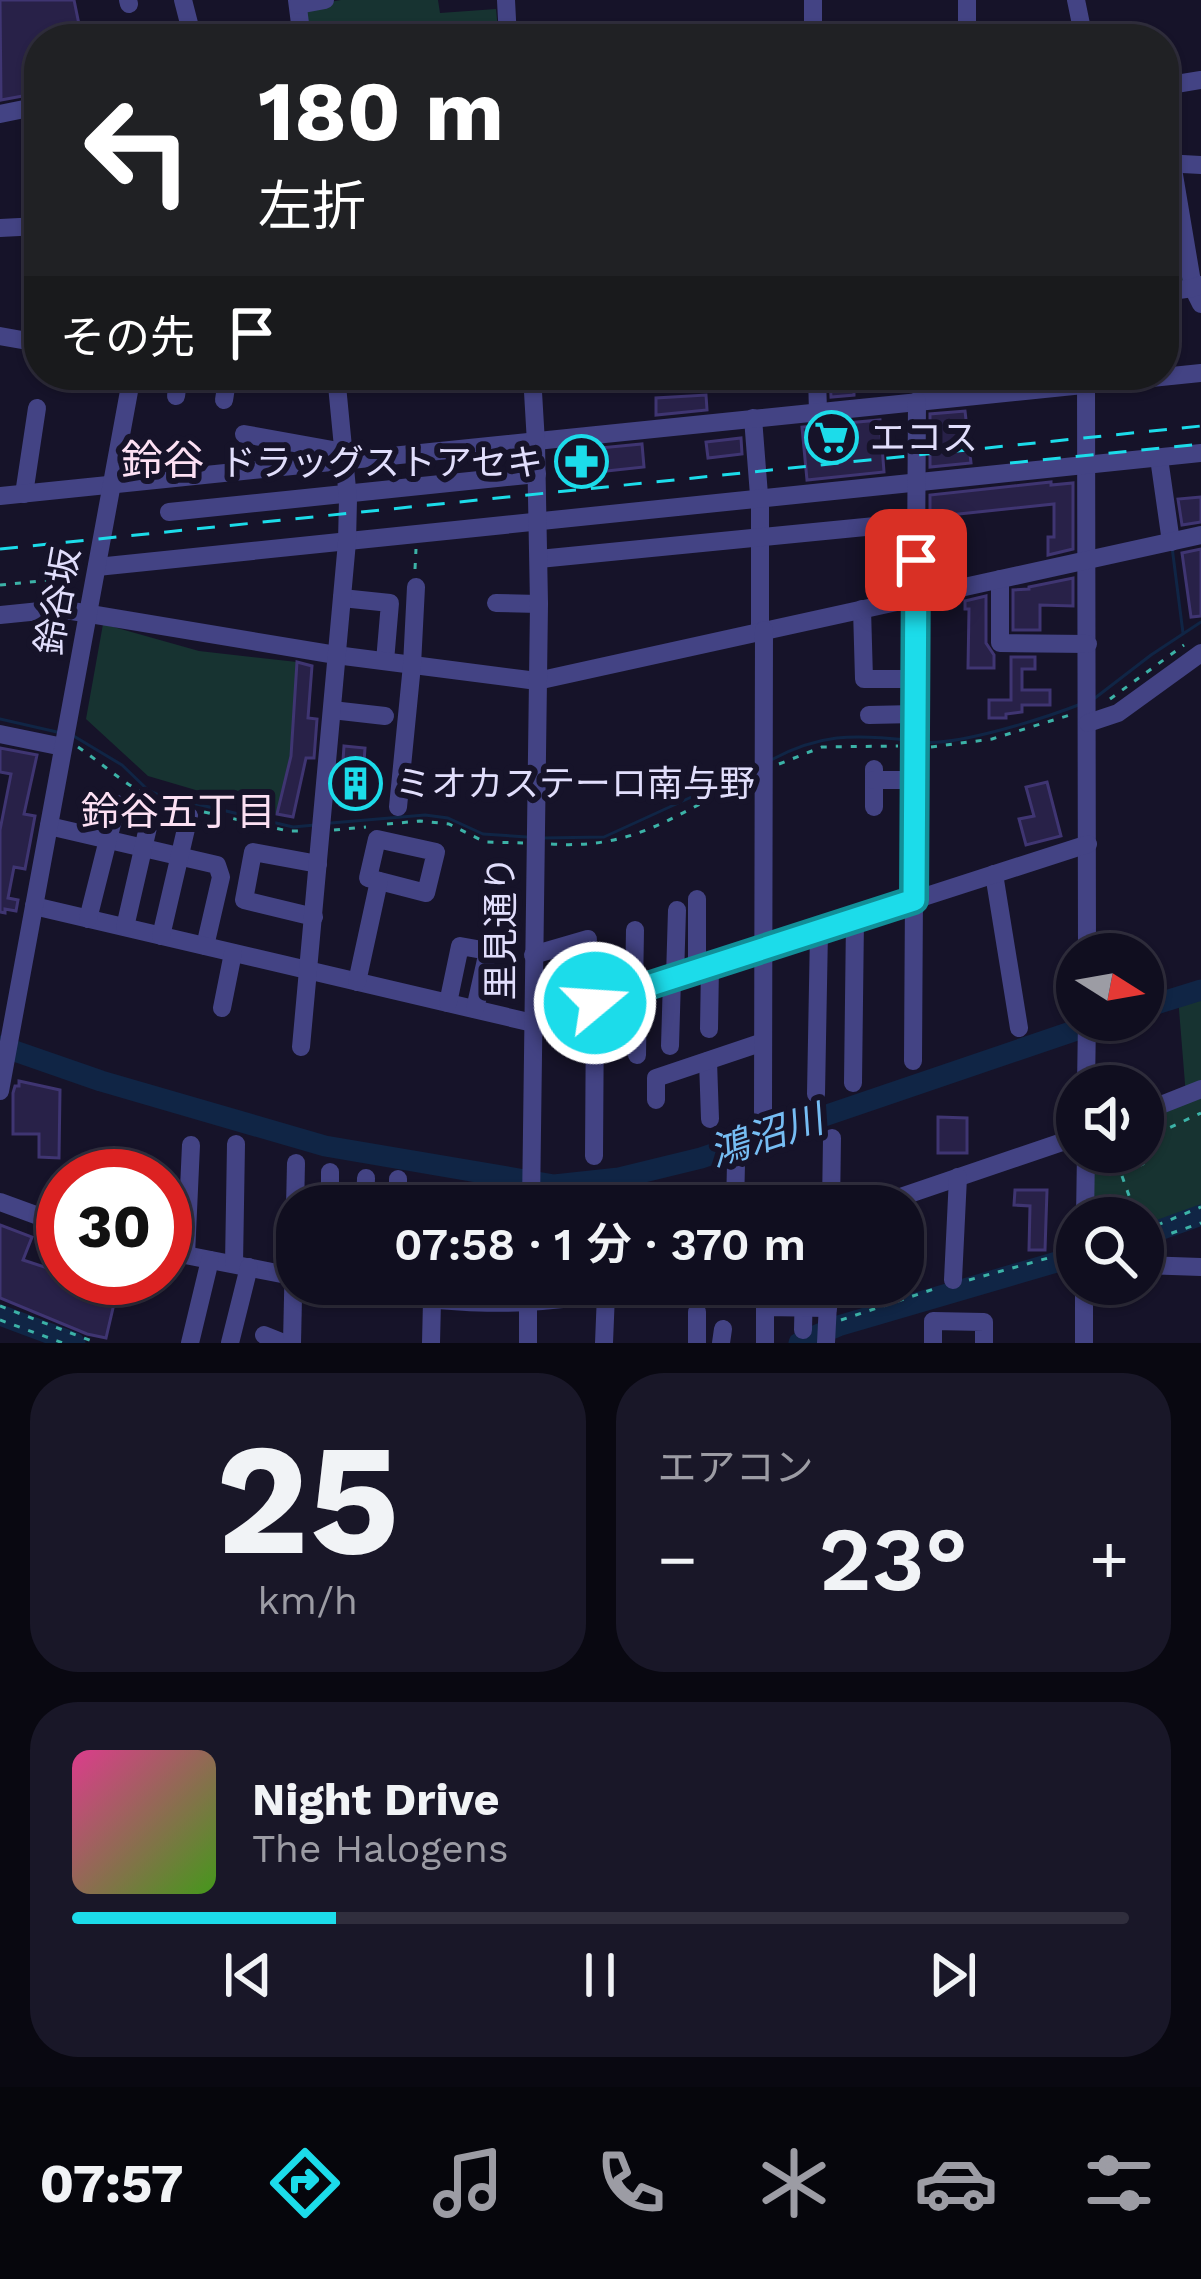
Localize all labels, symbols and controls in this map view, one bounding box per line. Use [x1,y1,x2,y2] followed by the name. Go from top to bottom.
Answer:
[258,62,504,160] text: 180 m
[60,72,216,228] icon: left
[258,175,366,238] text: 左折
[219,300,285,366] icon: arrive
[60,311,195,364] text: その先
[803,409,859,465] supermarket icon: エコス
[870,417,978,459] place label: エコス
[554,434,610,490] pharmacy icon: ドラッグストアセキ
[121,436,205,485] district label: 鈴谷
[220,442,543,484] place label: ドラッグストアセキ
[865,509,967,611] pin
[883,527,949,593] icon: arrive
[28,544,88,658] street label: 鈴谷坂
[328,755,384,811] building icon: ミオカステーロ南与野
[395,763,755,805] place label: ミオカステーロ南与野
[80,789,276,834] district label: 鈴谷五丁目
[480,856,522,1000] street label: 里見通り
[1056,933,1164,1041] north arrow
[1056,933,1164,1305] map controls
[532,940,658,1066] position arrow
[1056,1065,1164,1173] button: sound
[704,1095,833,1175] water label: 鴻沼川
[36,1149,192,1305] speed limit sign: 30
[1056,1197,1164,1305] button: search
[394,1218,806,1271] text: 07:58 · 1 分 · 370 m
[216,1408,400,1591] text: 25
[658,1445,814,1490] text: エアコン
[818,1506,968,1612] text: 23°
[658,1521,697,1598] text: −
[1089,1521,1129,1598] text: +
[258,1578,358,1623] text: km/h
[252,1773,500,1826] text: Night Drive
[252,1826,508,1871] text: The Halogens
[215,1942,281,2008] icon: previous
[567,1942,633,2008] icon: pause
[920,1942,986,2008] icon: next
[263,2141,347,2225] icon: directions
[426,2141,510,2225] icon: music
[589,2141,673,2225] icon: phone
[752,2141,836,2225] icon: climate
[914,2141,998,2225] icon: car
[1077,2141,1161,2225] icon: filters
[39,2152,184,2215] text: 07:57

